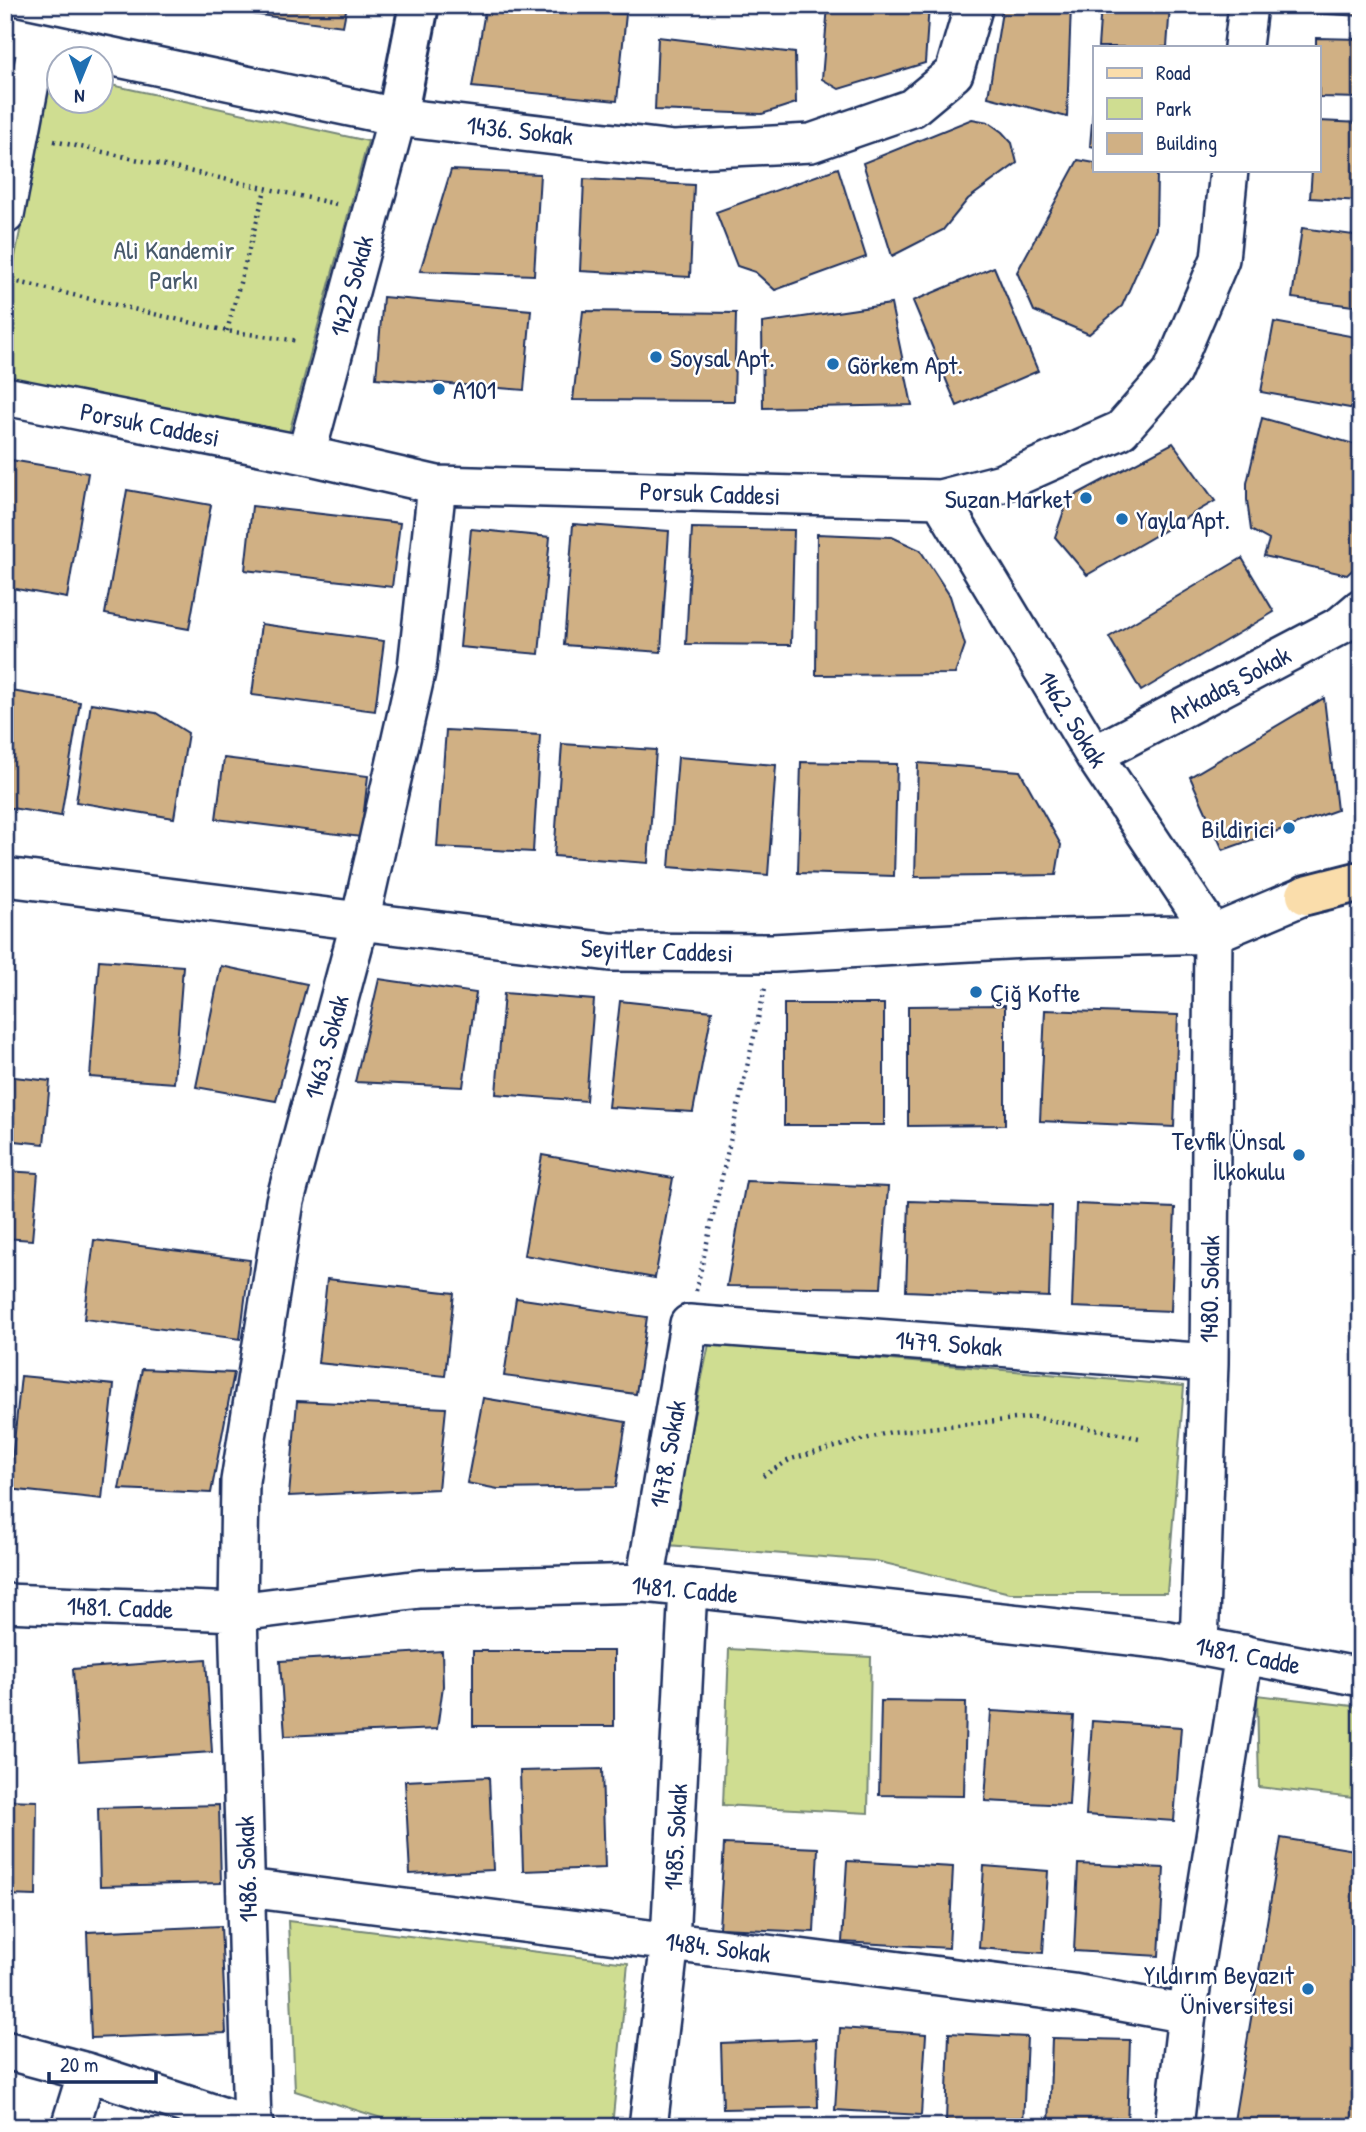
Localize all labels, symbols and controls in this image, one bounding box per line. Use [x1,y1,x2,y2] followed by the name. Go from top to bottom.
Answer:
[46,46,116,116] north arrow
[1093,46,1320,172] legend
[1156,58,1190,87] text: Road
[74,84,85,110] text: N
[1156,94,1191,123] text: Park
[465,107,575,153] street label: 1436. Sokak
[1156,128,1217,157] text: Building
[321,231,381,341] street label: 1422 Sokak
[114,232,234,297] park label: Ali Kandemir Parkı
[670,340,775,375] place label: Soysal Apt.
[847,347,963,382] place label: Görkem Apt.
[648,349,664,365] marker: Soysal Apt.
[825,356,841,372] marker: Görkem Apt.
[453,372,496,407] place label: A101
[431,381,447,397] marker: A101
[77,393,223,455] street label: Porsuk Caddesi
[639,473,781,513] street label: Porsuk Caddesi
[945,481,1073,516] place label: Suzan Market
[1078,490,1094,506] marker: Suzan Market
[1136,502,1230,537] place label: Yayla Apt.
[1114,511,1130,527] marker: Yayla Apt.
[1162,637,1297,731] street label: Arkadaş Sokak
[1030,664,1116,774] street label: 1462. Sokak
[1201,811,1275,846] place label: Bildirici
[1281,820,1297,836] marker: Bildirici
[580,930,734,970] street label: Seyitler Caddesi
[990,975,1080,1010] place label: Çiğ Kofte
[968,984,984,1000] marker: Çiğ Kofte
[295,991,357,1103] street label: 1463. Sokak
[1172,1123,1285,1188] place label: Tevfik Ünsal İlkokulu
[1291,1147,1307,1163] marker: Tevfik Ünsal İlkokulu
[1191,1235,1227,1343] street label: 1480. Sokak
[894,1322,1004,1364] street label: 1479. Sokak
[640,1397,694,1511] street label: 1478. Sokak
[630,1567,740,1611] street label: 1481. Cadde
[66,1588,174,1626] street label: 1481. Cadde
[1192,1628,1304,1682] street label: 1481. Cadde
[655,1782,695,1891] street label: 1485. Sokak
[227,1815,265,1923] street label: 1486. Sokak
[663,1923,773,1971] street label: 1484. Sokak
[1144,1957,1295,2022] place label: Yıldırım Beyazıt Üniversitesi
[1300,1981,1316,1997] marker: Yıldırım Beyazıt Üniversitesi
[49,2041,156,2085] scale bar
[60,2050,98,2079] text: 20 m

